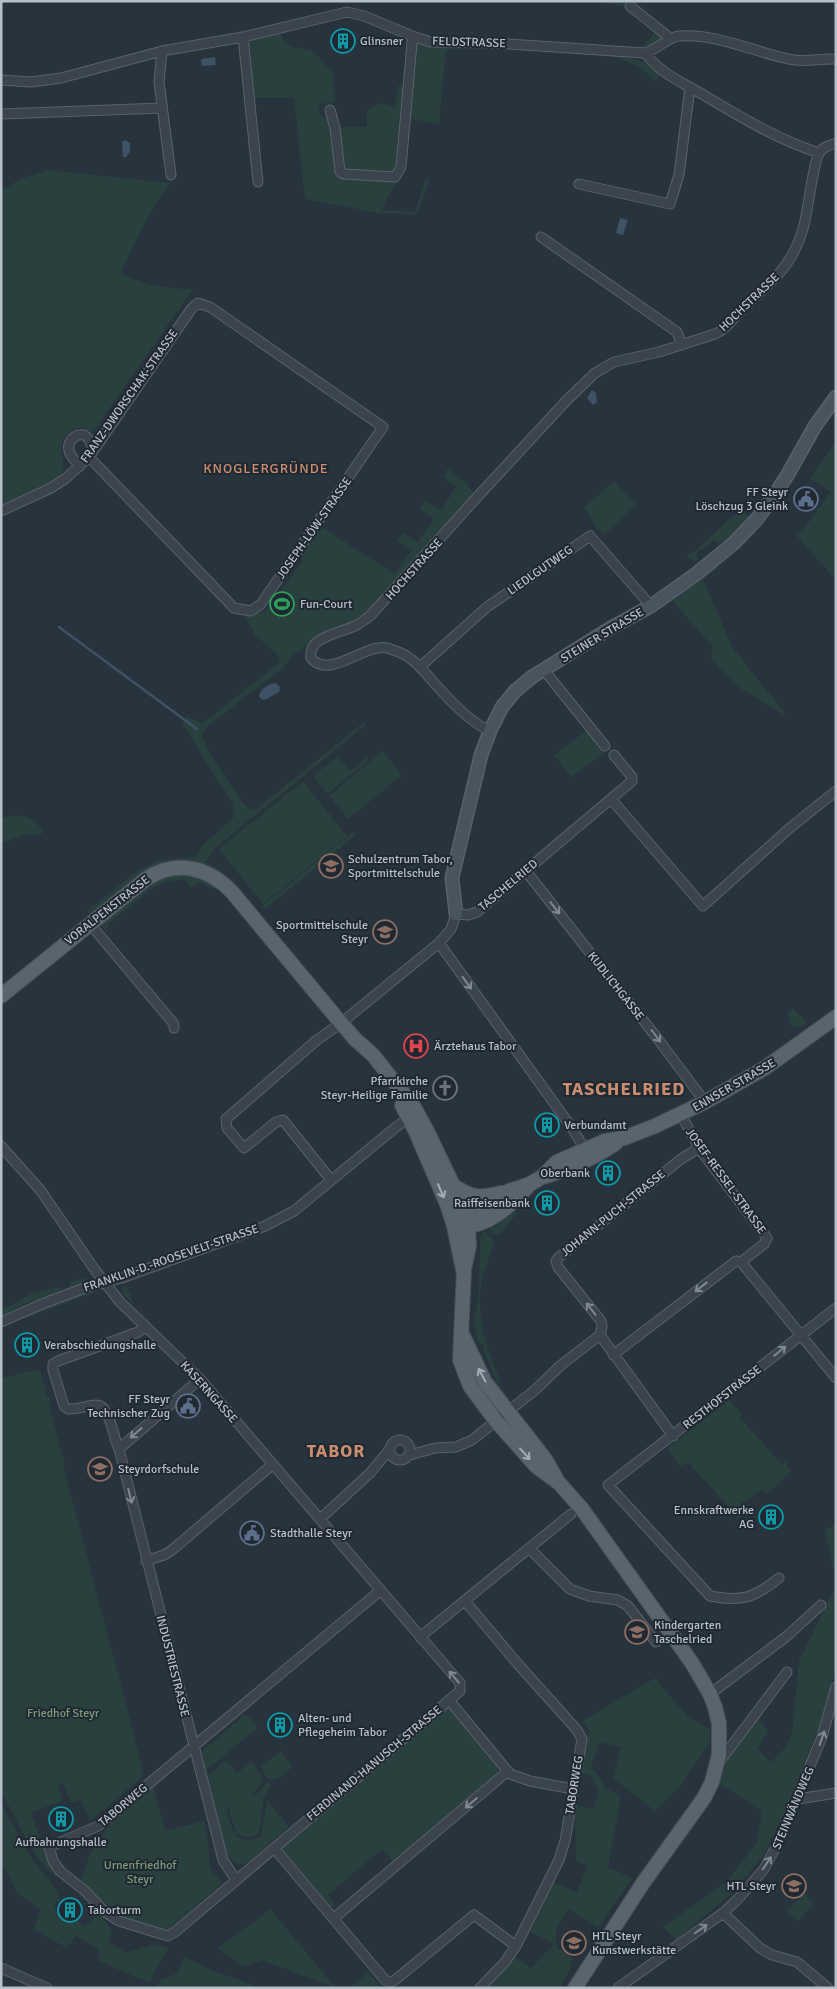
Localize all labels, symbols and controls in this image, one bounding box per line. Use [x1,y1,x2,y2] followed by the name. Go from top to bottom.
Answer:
[330,28,356,54] building icon: Glinsner
[360,34,404,49] place label: Glinsner
[432,34,506,51] street label: FELDSTRASSE
[716,270,783,335] street label: HOCHSTRASSE
[77,326,182,466] street label: FRANZ-DWORSCHAK-STRASSE
[203,460,329,477] district label: KNOGLERGRÜNDE
[274,474,355,582] street label: JOSEPH-LÖW-STRASSE
[695,485,789,514] place label: FF Steyr Löschzug 3 Gleink
[793,486,819,512] public building icon: FF Steyr Löschzug 3 Gleink
[383,535,446,603] street label: HOCHSTRASSE
[505,542,576,598] street label: LIEDLGUTWEG
[269,591,295,617] sports icon: Fun-Court
[300,597,352,612] place label: Fun-Court
[558,605,647,666] street label: STEINER STRASSE
[348,852,453,881] place label: Schulzentrum Tabor, Sportmittelschule
[318,853,344,879] school or university icon: Schulzentrum Tabor, Sportmittelschule
[476,856,541,914] street label: TASCHELRIED
[62,872,153,948] street label: VORALPENSTRASSE
[550,901,561,914] one-way arrow
[276,918,369,947] place label: Sportmittelschule Steyr
[372,919,398,945] school or university icon: Sportmittelschule Steyr
[584,949,647,1024] street label: KUDLICHGASSE
[462,976,473,989] one-way arrow
[650,1029,661,1042] one-way arrow
[403,1033,429,1059] hospital icon: Ärztehaus Tabor
[434,1039,517,1054] place label: Ärztehaus Tabor
[690,1056,779,1115] street label: ENNSER STRASSE
[321,1074,428,1103] place label: Pfarrkirche Steyr-Heilige Familie
[432,1075,458,1101] church icon: Pfarrkirche Steyr-Heilige Familie
[563,1078,685,1100] district label: TASCHELRIED
[534,1112,560,1138] building icon: Verbundamt
[564,1118,626,1133] place label: Verbundamt
[682,1125,769,1238] street label: JOSEF-RESSEL-STRASSE
[595,1160,621,1186] building icon: Oberbank
[540,1166,590,1181] place label: Oberbank
[558,1166,669,1260] street label: JOHANN-PUCH-STRASSE
[437,1183,447,1198] one-way arrow
[534,1190,560,1216] building icon: Raiffeisenbank
[454,1196,530,1211] place label: Raiffeisenbank
[82,1221,261,1296] street label: FRANKLIN-D.-ROOSEVELT-STRASSE
[695,1282,708,1293] one-way arrow
[585,1303,596,1316] one-way arrow
[14,1332,40,1358] building icon: Verabschiedungshalle
[44,1338,156,1353] place label: Verabschiedungshalle
[773,1346,786,1357] one-way arrow
[177,1358,241,1427] street label: KASERNGASSE
[680,1362,765,1433] street label: RESTHOFSTRASSE
[476,1369,486,1383] one-way arrow
[87,1392,171,1421] place label: FF Steyr Technischer Zug
[175,1393,201,1419] public building icon: FF Steyr Technischer Zug
[130,1428,143,1439] one-way arrow
[307,1440,365,1462] district label: TABOR
[519,1448,531,1461] one-way arrow
[87,1456,113,1482] school or university icon: Steyrdorfschule
[118,1462,199,1477] place label: Steyrdorfschule
[126,1487,135,1503] one-way arrow
[674,1503,754,1532] place label: Ennskraftwerke AG
[758,1504,784,1530] building icon: Ennskraftwerke AG
[239,1520,265,1546] public building icon: Stadthalle Steyr
[270,1526,353,1541] place label: Stadthalle Steyr
[153,1614,192,1719] street label: INDUSTRIESTRASSE
[654,1618,721,1647] place label: Kindergarten Taschelried
[624,1619,650,1645] school or university icon: Kindergarten Taschelried
[449,1671,460,1684] one-way arrow
[304,1702,445,1824] street label: FERDINAND-HANUSCH-STRASSE
[27,1706,100,1721] park label: Friedhof Steyr
[298,1711,387,1740] place label: Alten- und Pflegeheim Tabor
[267,1712,293,1738] building icon: Alten- und Pflegeheim Tabor
[818,1730,827,1746] one-way arrow
[562,1755,587,1816] street label: TABORWEG
[769,1765,818,1852] street label: STEINWÄNDWEG
[96,1781,151,1830] street label: TABORWEG
[464,1797,477,1808] one-way arrow
[48,1806,74,1832] building icon: Aufbahrungshalle
[15,1835,107,1850] place label: Aufbahrungshalle
[762,1857,772,1871] one-way arrow
[104,1858,177,1887] park label: Urnenfriedhof Steyr
[781,1873,807,1899] school or university icon: HTL Steyr
[727,1879,777,1894] place label: HTL Steyr
[57,1897,83,1923] building icon: Taborturm
[88,1903,141,1918] place label: Taborturm
[694,1924,708,1934] one-way arrow
[592,1929,676,1958] place label: HTL Steyr Kunstwerkstätte
[561,1930,587,1956] school or university icon: HTL Steyr Kunstwerkstätte

